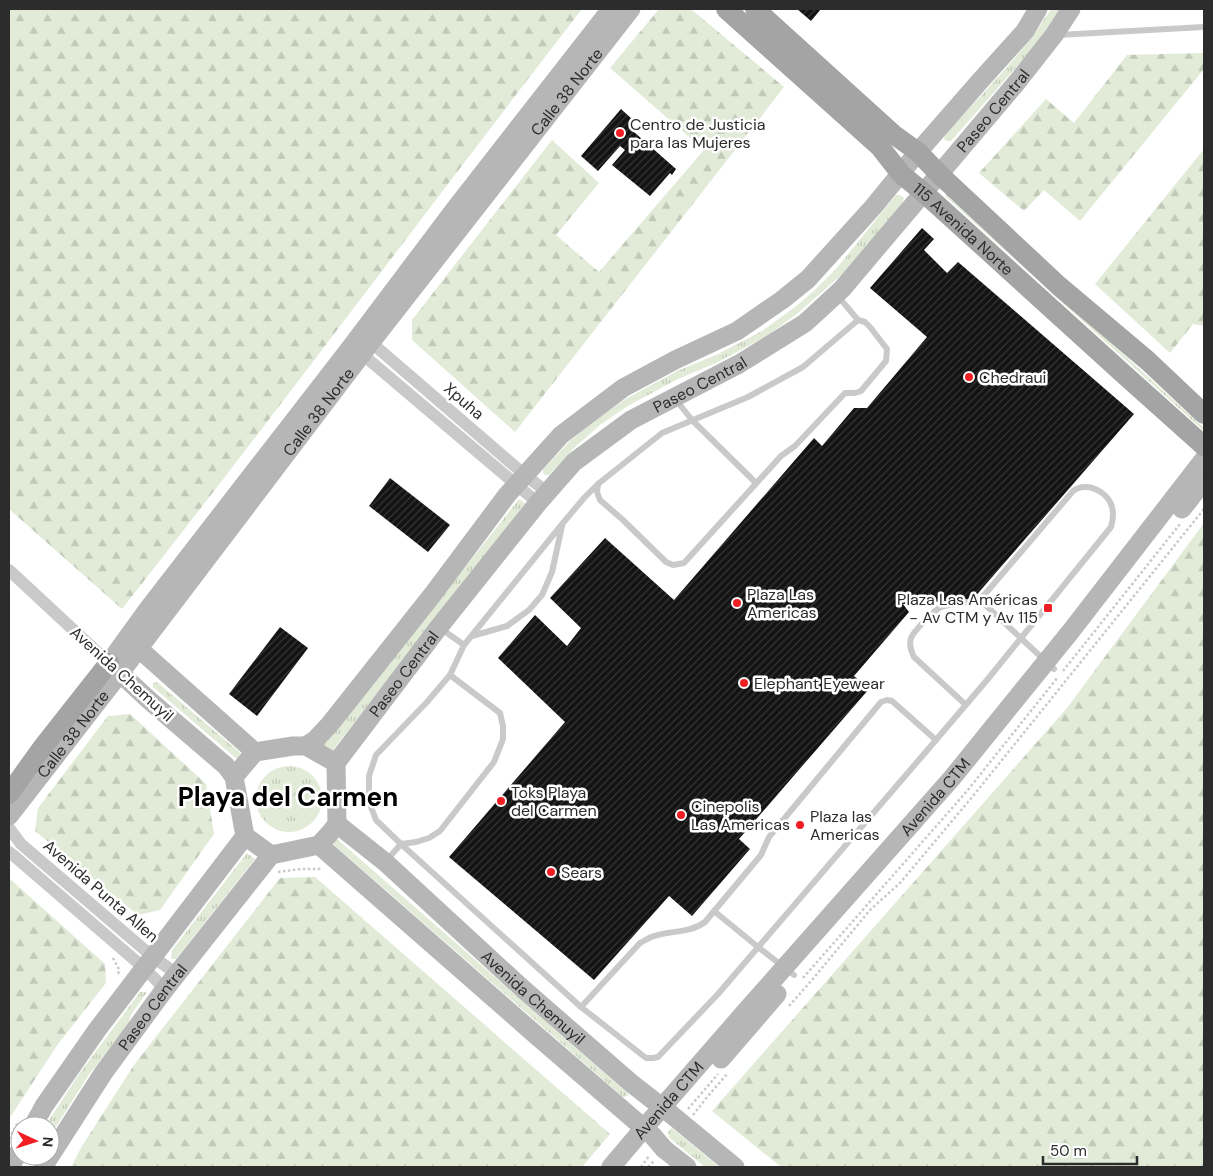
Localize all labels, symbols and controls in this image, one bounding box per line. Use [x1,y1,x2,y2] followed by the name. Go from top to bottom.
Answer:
[526,44,607,140] street label: Calle 38 Norte
[952,65,1034,157] street label: Paseo Central
[630,114,765,153] place label: Centro de Justicia para las Mujeres
[614,127,626,139] marker: Centro de Justicia para las Mujeres
[909,178,1018,280] street label: 115 Avenida Norte
[649,351,751,417] street label: Paseo Central
[278,363,359,460] street label: Calle 38 Norte
[979,367,1046,388] place label: Chedraui
[963,371,975,383] marker: Chedraui
[439,378,489,424] street label: Xpuha
[747,584,817,623] place label: Plaza Las Americas
[897,589,1038,628] place label: Plaza Las Américas - Av CTM y Av 115
[731,597,743,609] marker: Plaza Las Americas
[1042,602,1054,614] marker: Plaza Las Américas - Av CTM y Av 115
[66,622,178,726] street label: Avenida Chemuyil
[364,626,443,721] street label: Paseo Central
[754,673,885,694] place label: Elephant Eyewear
[738,677,750,689] marker: Elephant Eyewear
[32,686,114,782] street label: Calle 38 Norte
[895,754,975,840] street label: Avenida CTM
[178,780,398,814] district label: Playa del Carmen
[511,782,597,821] place label: Toks Playa del Carmen
[495,795,507,807] marker: Toks Playa del Carmen
[691,796,790,835] place label: Cinepolis Las Americas
[810,806,880,845] place label: Plaza las Americas
[675,809,687,821] marker: Cinepolis Las Americas
[794,819,806,831] marker: Plaza las Americas
[39,835,163,947] street label: Avenida Punta Allen
[561,862,602,883] place label: Sears
[545,866,557,878] marker: Sears
[477,945,590,1049] street label: Avenida Chemuyil
[113,959,192,1054] street label: Paseo Central
[629,1057,708,1144] street label: Avenida CTM
[10,1116,60,1166] north arrow
[1043,1134,1137,1166] scale bar
[39,1136,57,1148] text: N
[1050,1141,1087,1161] text: 50 m

